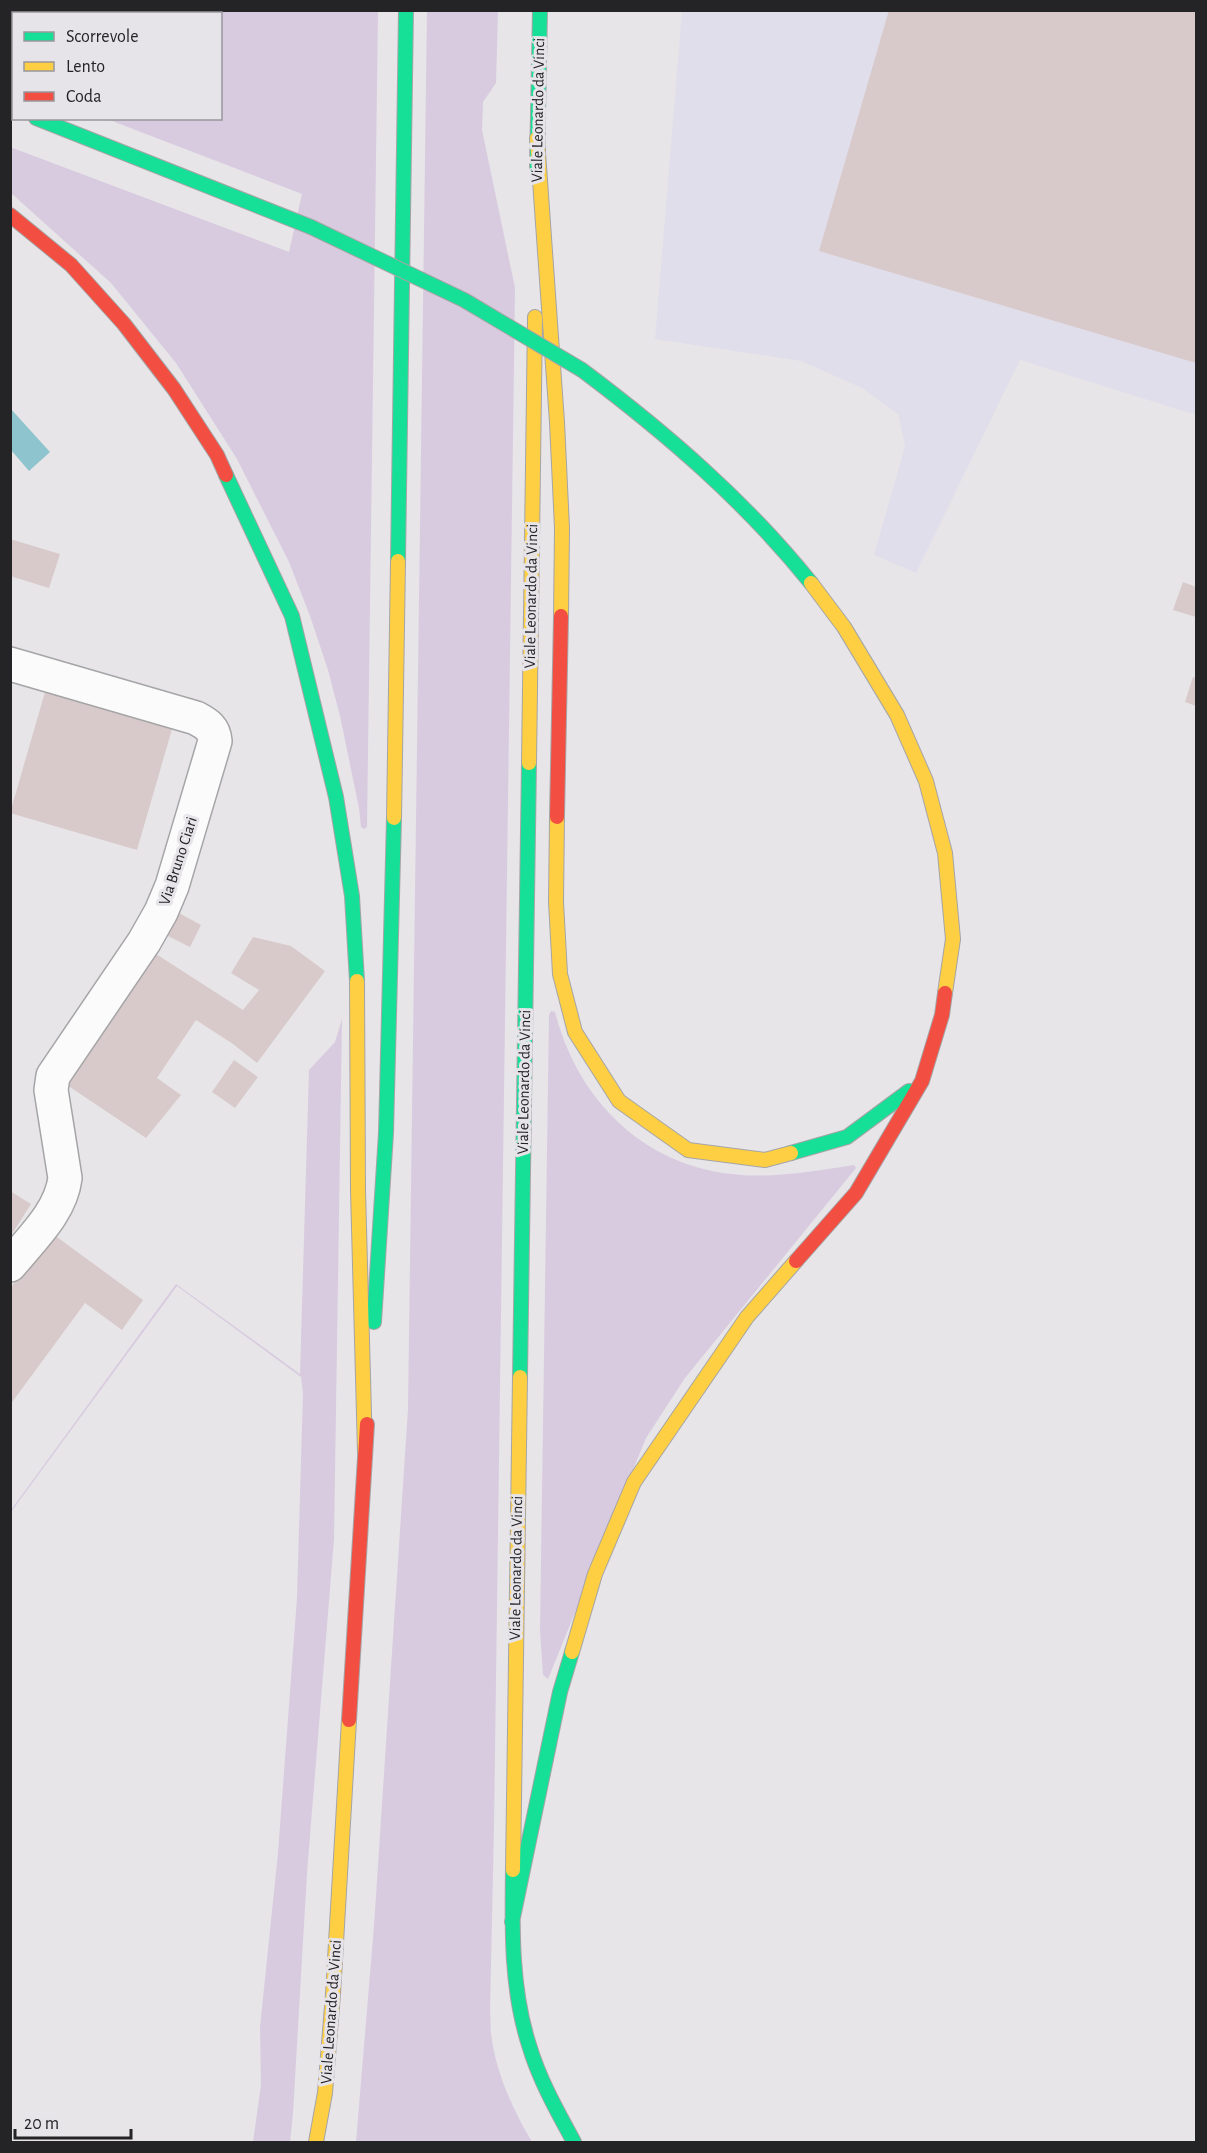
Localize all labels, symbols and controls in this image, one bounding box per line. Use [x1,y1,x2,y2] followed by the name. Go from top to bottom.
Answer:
[12,12,222,120] legend
[66,28,139,46] text: Scorrevole
[529,38,547,182] street label: Viale Leonardo da Vinci
[66,58,105,76] text: Lento
[66,88,101,106] text: Coda
[522,524,540,668] street label: Viale Leonardo da Vinci
[156,815,200,907] street label: Via Bruno Ciari
[515,1010,533,1154] street label: Viale Leonardo da Vinci
[507,1496,525,1640] street label: Viale Leonardo da Vinci
[318,1939,344,2085] street label: Viale Leonardo da Vinci
[15,2102,130,2140] scale bar
[24,2115,59,2133] text: 20 m

